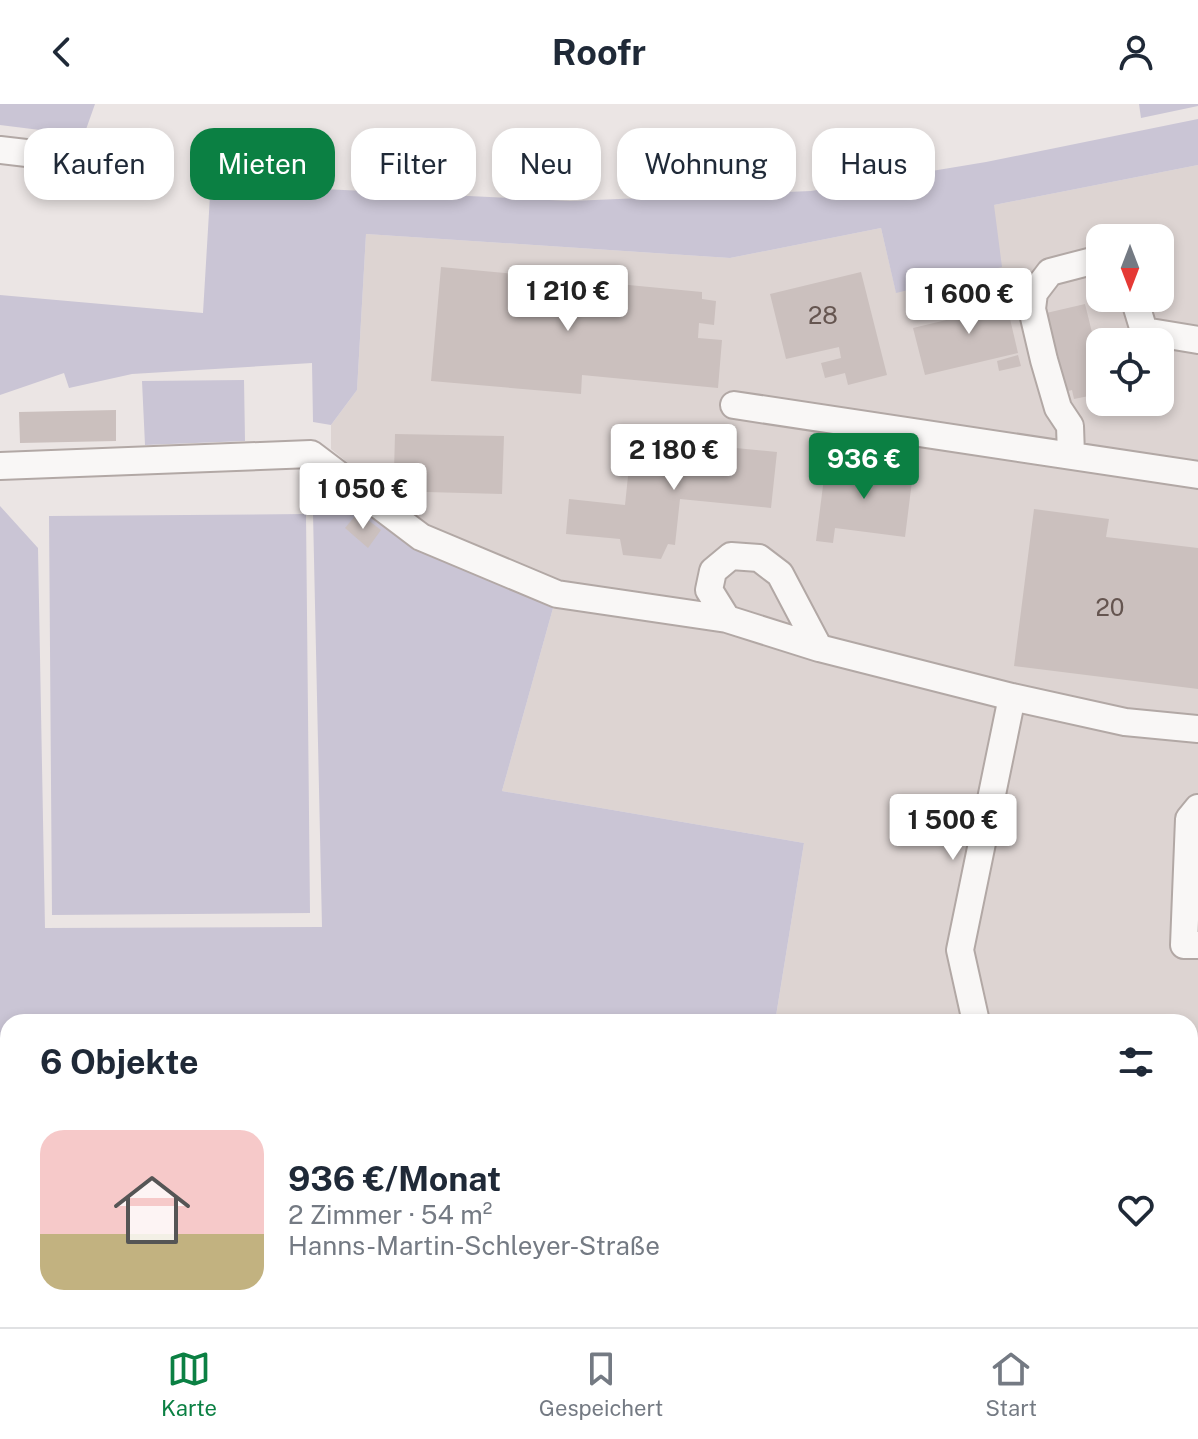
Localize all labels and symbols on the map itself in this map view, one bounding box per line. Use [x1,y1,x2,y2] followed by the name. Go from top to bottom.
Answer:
[1086,224,1174,312] north arrow
[494,265,642,333] pin: 1 210 €
[895,268,1043,336] pin: 1 600 €
[808,301,838,329] house number: 28
[600,424,748,492] pin: 2 180 €
[808,433,920,501] pin: 936 €
[289,463,437,531] pin: 1 050 €
[1096,593,1125,621] house number: 20
[879,794,1027,862] pin: 1 500 €

